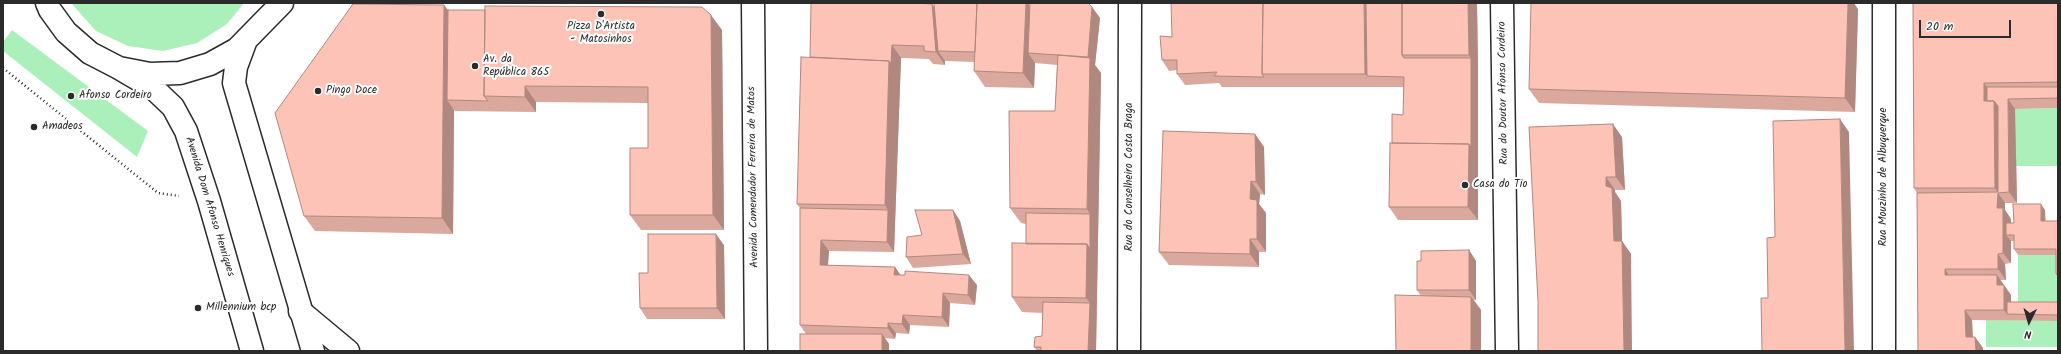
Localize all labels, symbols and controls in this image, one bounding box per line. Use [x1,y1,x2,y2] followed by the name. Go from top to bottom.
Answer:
[596,9,606,19] marker: Pizza D'Artista - Matosinhos
[1921,12,2013,38] scale bar
[1926,17,1953,36] text: 20 m
[567,20,635,46] place label: Pizza D'Artista - Matosinhos
[1496,21,1512,165] street label: Rua do Doutor Afonso Cordeiro
[483,53,549,79] place label: Av. da República 865
[470,61,480,71] marker: Av. da República 865
[326,84,377,98] place label: Pingo Doce
[313,86,323,96] marker: Pingo Doce
[746,86,762,268] street label: Avenida Comendador Ferreira de Matos
[79,89,152,103] place label: Afonso Cordeiro
[66,91,76,101] marker: Afonso Cordeiro
[1123,103,1137,251] street label: Rua do Conselheiro Costa Braga
[1877,108,1891,246] street label: Rua Mouzinho de Albuquerque
[42,120,83,134] place label: Amadeos
[29,122,39,132] marker: Amadeos
[181,136,237,278] street label: Avenida Dom Afonso Henriques
[1473,178,1527,192] place label: Casa do Tio
[1460,180,1470,190] marker: Casa do Tio
[206,301,276,315] place label: Millennium bcp
[2009,302,2049,342] north arrow
[193,303,203,313] marker: Millennium bcp
[2024,325,2032,343] text: N

